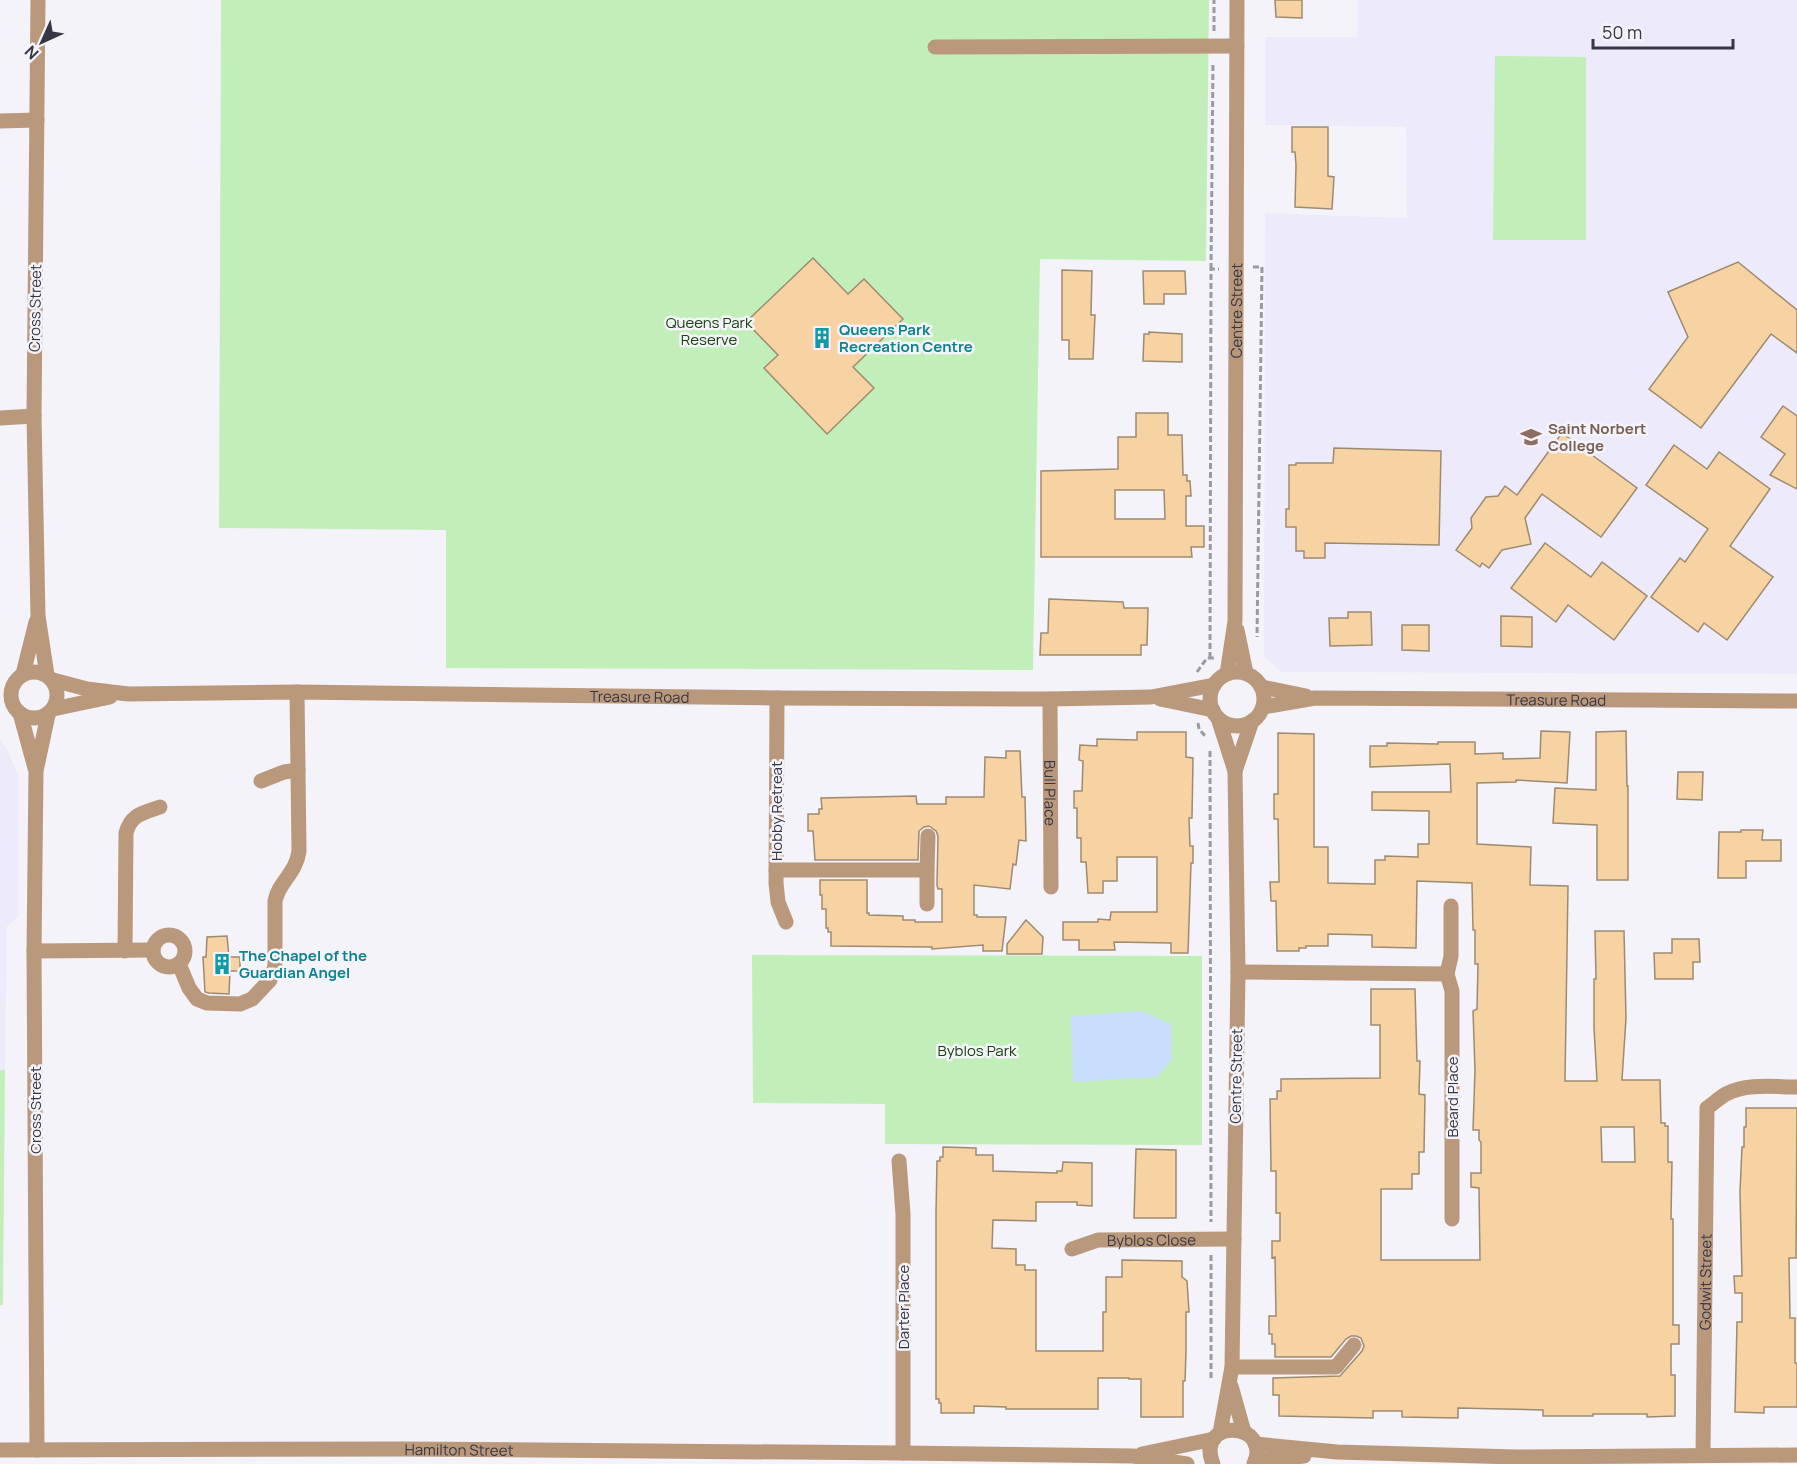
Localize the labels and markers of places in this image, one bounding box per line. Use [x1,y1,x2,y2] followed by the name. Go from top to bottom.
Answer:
[839,319,973,357] place label: Queens Park Recreation Centre
[810,326,834,350] building icon: Queens Park Recreation Centre
[1548,418,1646,456] place label: Saint Norbert College
[1519,425,1543,449] school or university icon: Saint Norbert College
[239,945,367,983] place label: The Chapel of the Guardian Angel
[210,952,234,976] building icon: The Chapel of the Guardian Angel

